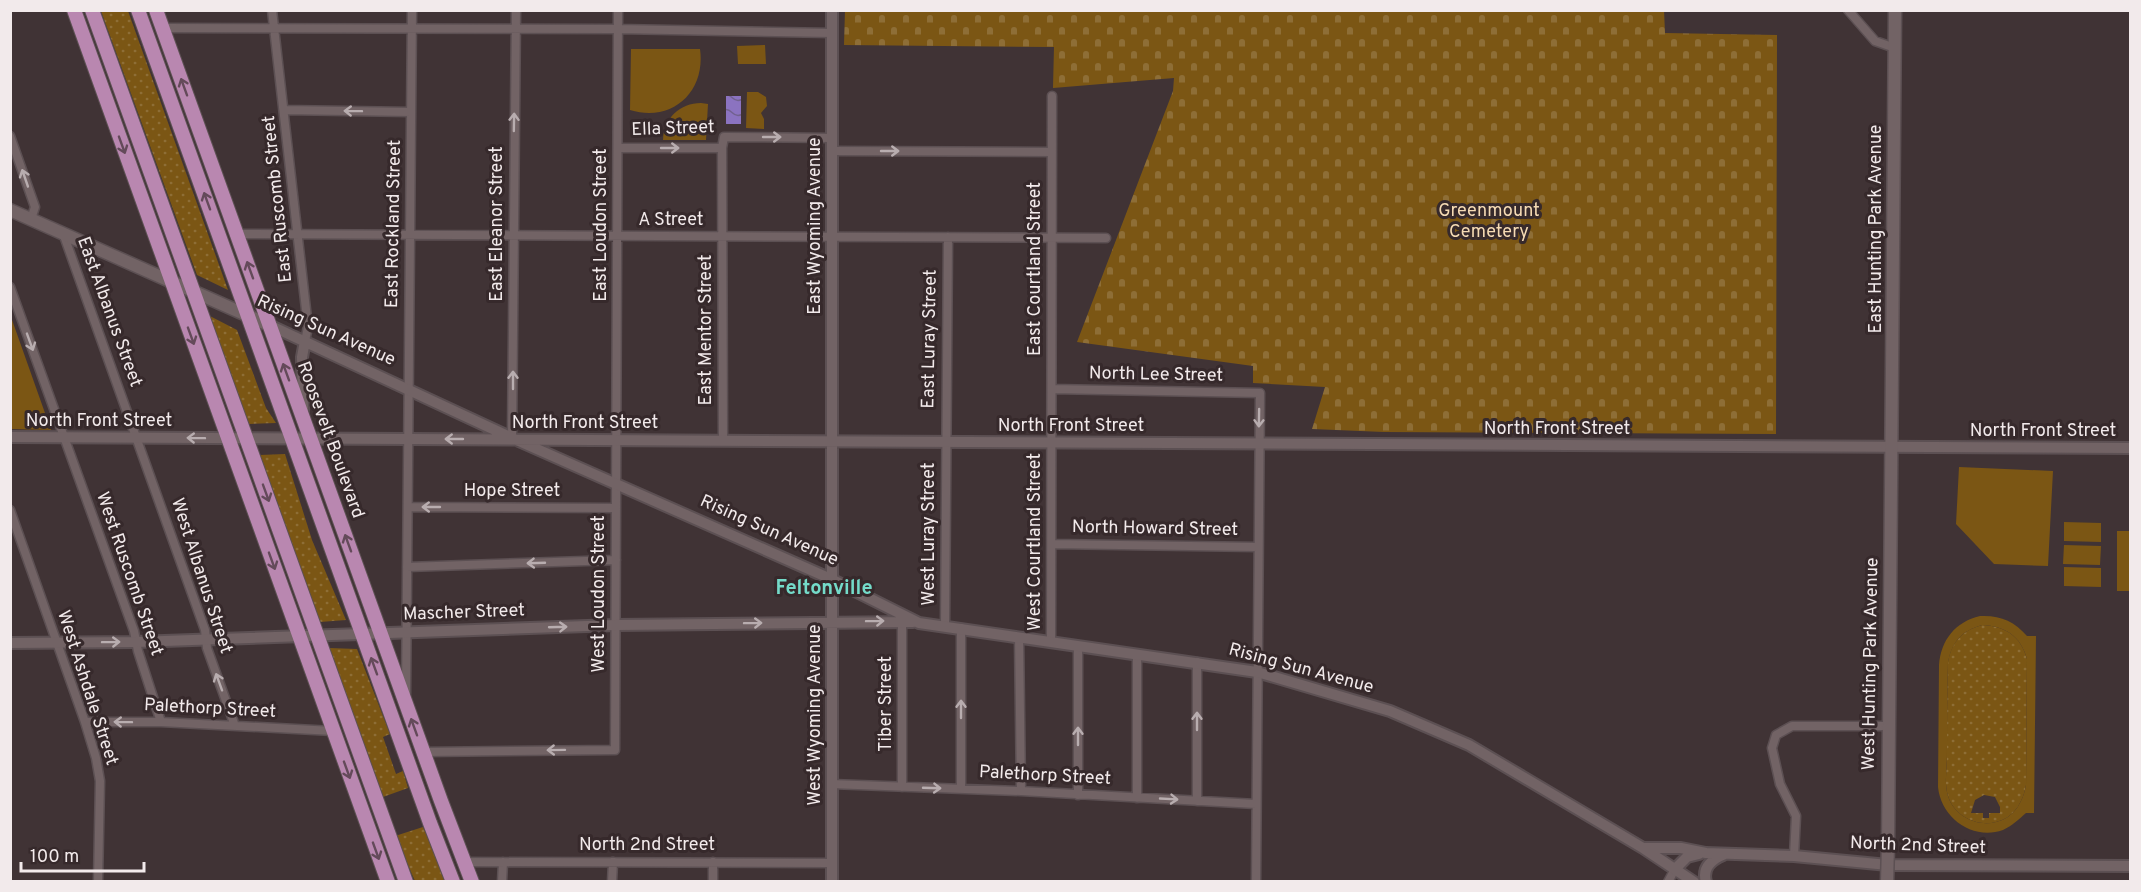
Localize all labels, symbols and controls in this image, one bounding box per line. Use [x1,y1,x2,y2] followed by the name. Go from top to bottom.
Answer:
[177,78,188,96] one-way arrow
[343,105,363,117] one-way arrow
[508,113,520,133] one-way arrow
[258,114,298,284] street label: East Ruscomb Street
[631,116,715,142] street label: Ella Street
[1865,125,1888,333] street label: East Hunting Park Avenue
[761,131,781,143] one-way arrow
[118,135,129,153] one-way arrow
[804,137,827,315] street label: East Wyoming Avenue
[381,140,407,308] street label: East Rockland Street
[659,142,679,154] one-way arrow
[880,145,900,157] one-way arrow
[486,146,509,302] street label: East Eleanor Street
[590,148,613,302] street label: East Loudon Street
[19,168,30,187] one-way arrow
[1024,182,1047,356] street label: East Courtland Street
[200,192,211,211] one-way arrow
[1438,200,1540,244] park label: Greenmount Cemetery
[638,209,704,232] street label: A Street
[71,234,147,390] street label: East Albanus Street
[695,254,718,406] street label: East Mentor Street
[243,261,254,280] one-way arrow
[917,269,943,409] street label: East Luray Street
[253,290,399,372] street label: Rising Sun Avenue
[186,326,197,345] one-way arrow
[26,332,37,351] one-way arrow
[291,358,369,522] street label: Roosevelt Boulevard
[1089,362,1223,388] street label: North Lee Street
[280,364,291,382] one-way arrow
[507,370,519,390] one-way arrow
[1254,408,1265,428] one-way arrow
[26,410,172,433] street label: North Front Street
[512,412,658,435] street label: North Front Street
[998,415,1144,438] street label: North Front Street
[1484,418,1630,441] street label: North Front Street
[1970,420,2116,443] street label: North Front Street
[186,432,206,444] one-way arrow
[444,433,464,445] one-way arrow
[1024,453,1047,631] street label: West Courtland Street
[918,462,941,606] street label: West Luray Street
[464,480,560,503] street label: Hope Street
[261,483,272,502] one-way arrow
[90,489,168,659] street label: West Ruscomb Street
[696,490,842,572] street label: Rising Sun Avenue
[165,495,237,657] street label: West Albanus Street
[422,501,442,513] one-way arrow
[588,515,611,673] street label: West Loudon Street
[1072,516,1238,542] street label: North Howard Street
[341,534,352,553] one-way arrow
[267,551,278,570] one-way arrow
[527,557,547,568] one-way arrow
[1858,557,1884,771] street label: West Hunting Park Avenue
[775,576,873,602] district label: Feltonville
[403,599,525,627] street label: Mascher Street
[51,608,123,768] street label: West Ashdale Street
[865,615,885,627] one-way arrow
[742,617,762,629] one-way arrow
[547,621,567,633] one-way arrow
[804,624,827,806] street label: West Wyoming Avenue
[100,636,120,648] one-way arrow
[1226,639,1376,699] street label: Rising Sun Avenue
[875,656,898,752] street label: Tiber Street
[367,657,378,676] one-way arrow
[213,674,224,692] one-way arrow
[143,694,277,724] street label: Palethorp Street
[955,700,967,720] one-way arrow
[1191,712,1203,732] one-way arrow
[114,716,134,727] one-way arrow
[407,718,418,736] one-way arrow
[1072,727,1084,747] one-way arrow
[547,744,567,756] one-way arrow
[342,760,353,778] one-way arrow
[978,761,1112,791] street label: Palethorp Street
[921,782,941,794] one-way arrow
[1158,794,1178,805] one-way arrow
[1850,832,1986,860] street label: North 2nd Street
[579,834,715,857] street label: North 2nd Street
[21,835,144,873] scale bar
[372,841,383,859] one-way arrow
[30,846,79,869] text: 100 m

